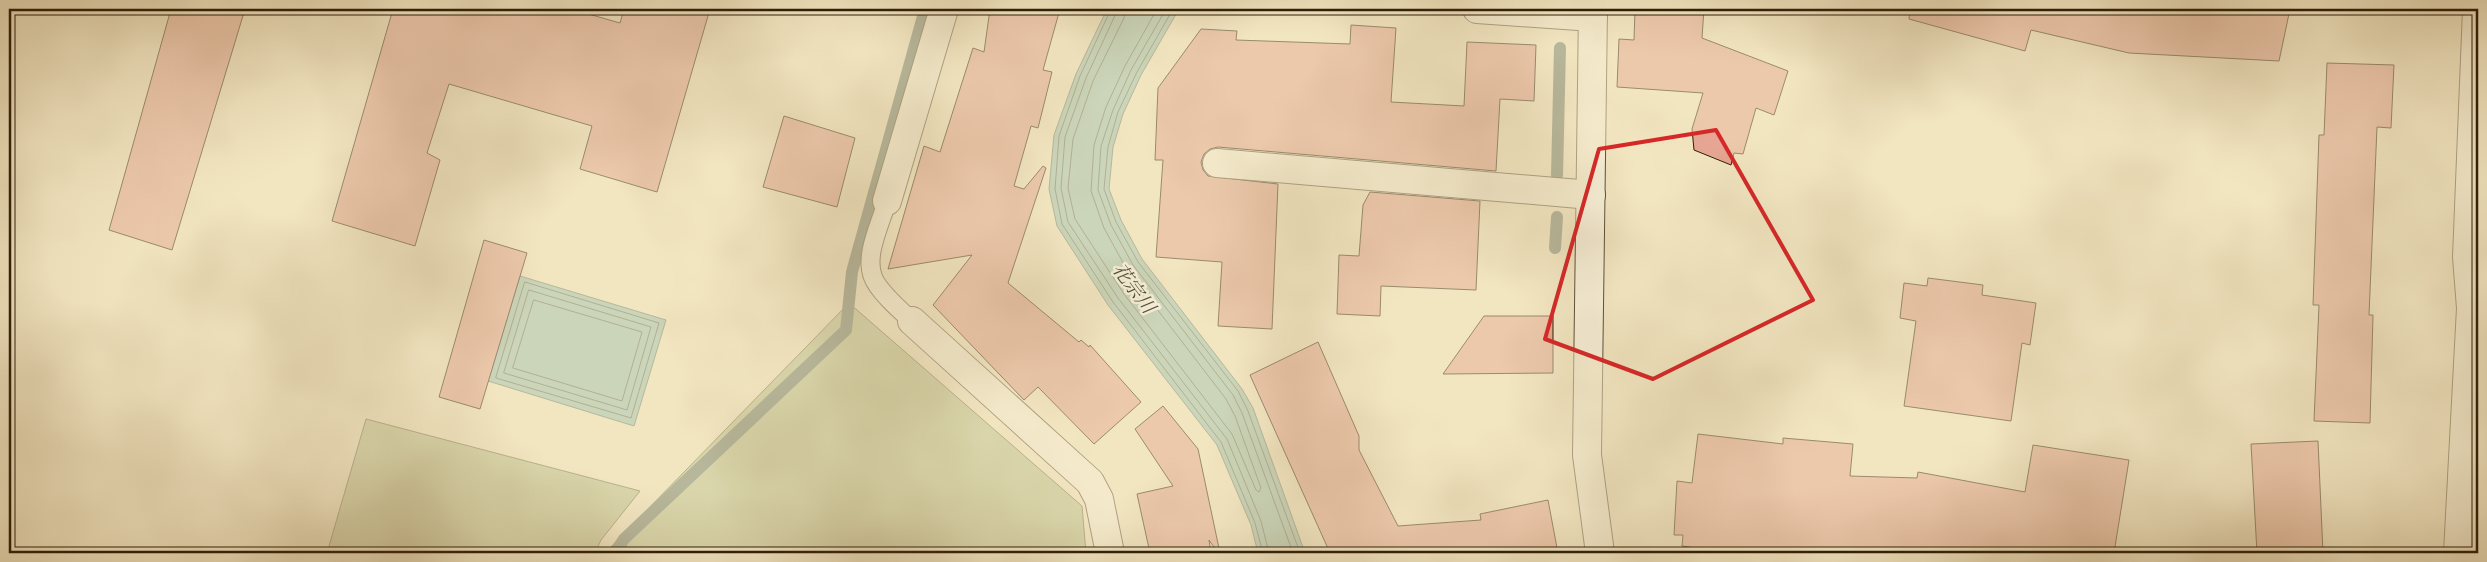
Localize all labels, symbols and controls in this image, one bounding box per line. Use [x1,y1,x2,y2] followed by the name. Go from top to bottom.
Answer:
[1108,258,1162,319] water label: 花宗川

